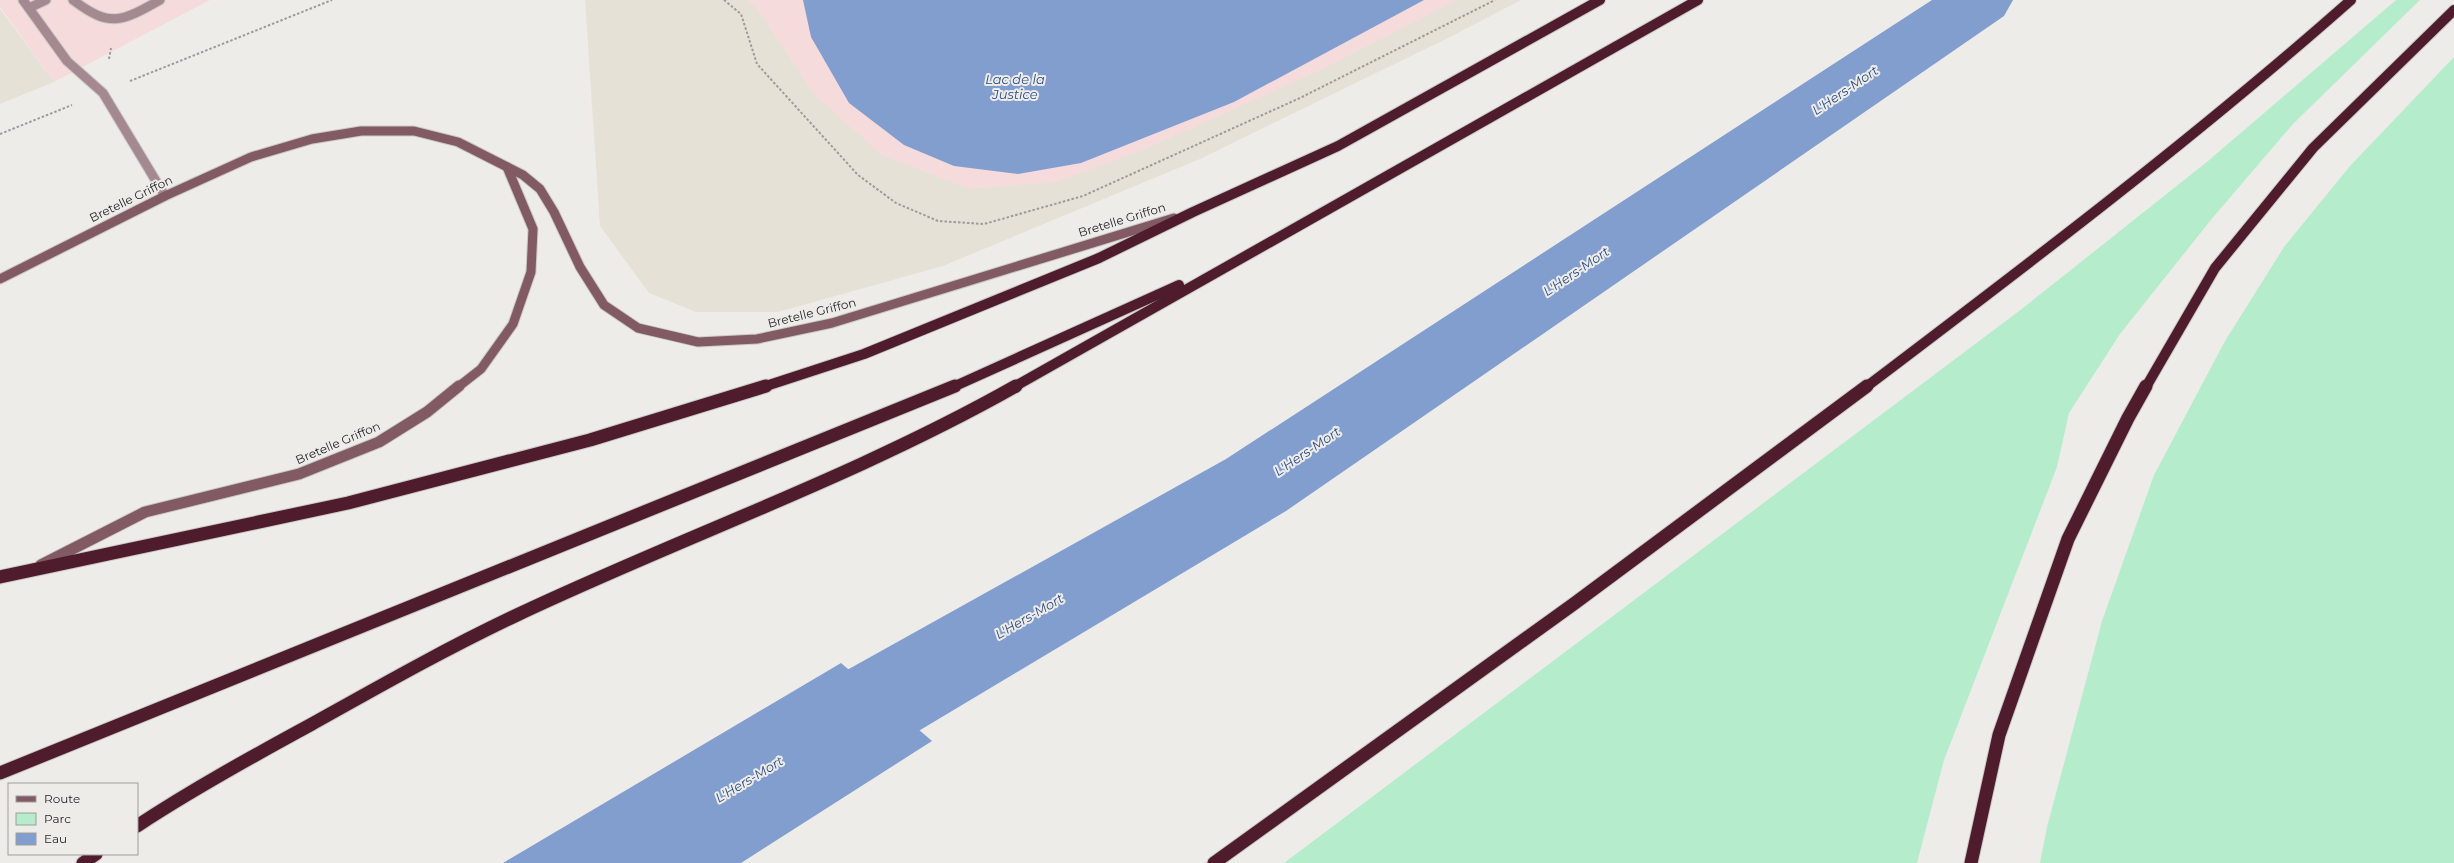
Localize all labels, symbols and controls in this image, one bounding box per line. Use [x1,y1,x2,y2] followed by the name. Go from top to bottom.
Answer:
[1809,62,1882,118] water label: L'Hers-Mort
[985,71,1045,102] water label: Lac de la Justice
[87,172,175,225] street label: Bretelle Griffon
[1076,199,1167,240] street label: Bretelle Griffon
[1540,243,1613,299] water label: L'Hers-Mort
[766,294,858,331] street label: Bretelle Griffon
[293,418,382,467] street label: Bretelle Griffon
[1271,423,1344,479] water label: L'Hers-Mort
[992,590,1067,642] water label: L'Hers-Mort
[712,752,786,806] water label: L'Hers-Mort
[8,783,138,855] legend
[44,791,80,806] text: Route
[44,811,71,826] text: Parc
[44,831,67,846] text: Eau

